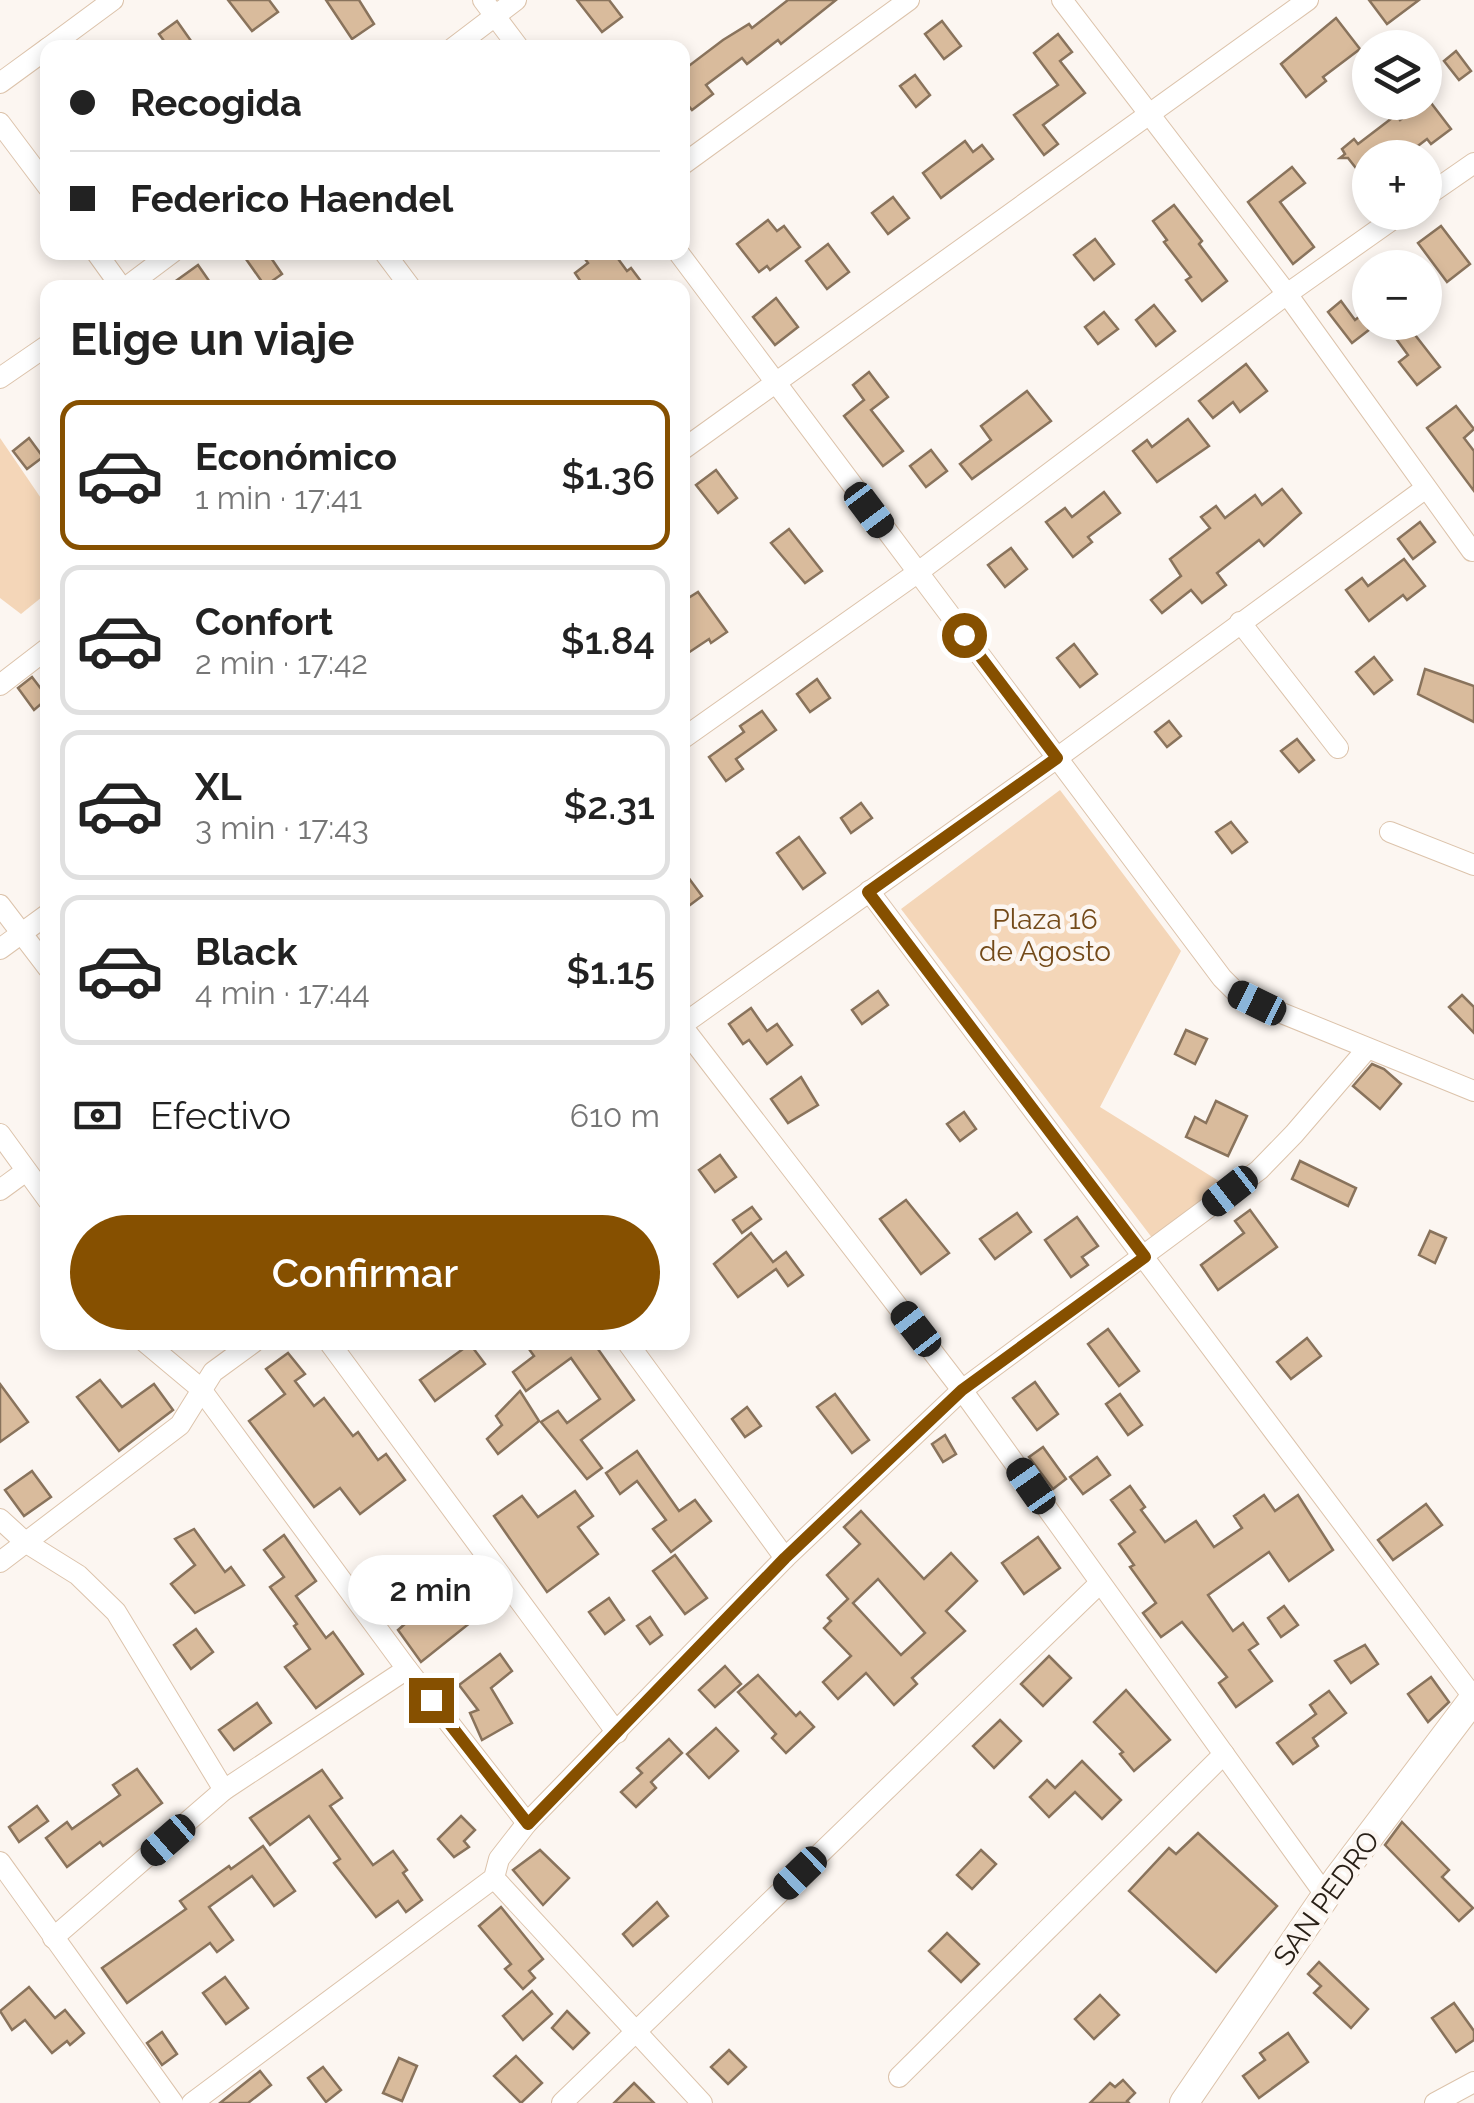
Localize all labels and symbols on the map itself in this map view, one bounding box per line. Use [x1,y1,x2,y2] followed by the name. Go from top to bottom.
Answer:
[839,477,899,543] car
[942,613,987,658] route start
[979,903,1111,968] park label: Plaza 16 de Agosto
[1223,976,1291,1030] car
[1197,1161,1263,1221] car
[886,1296,946,1362] car
[1002,1453,1060,1519] car
[348,1555,514,1625] callout: 2 min
[409,1678,454,1723] route end
[136,1809,200,1871] car
[1267,1825,1386,1972] street label: SAN PEDRO
[768,1841,832,1905] car

